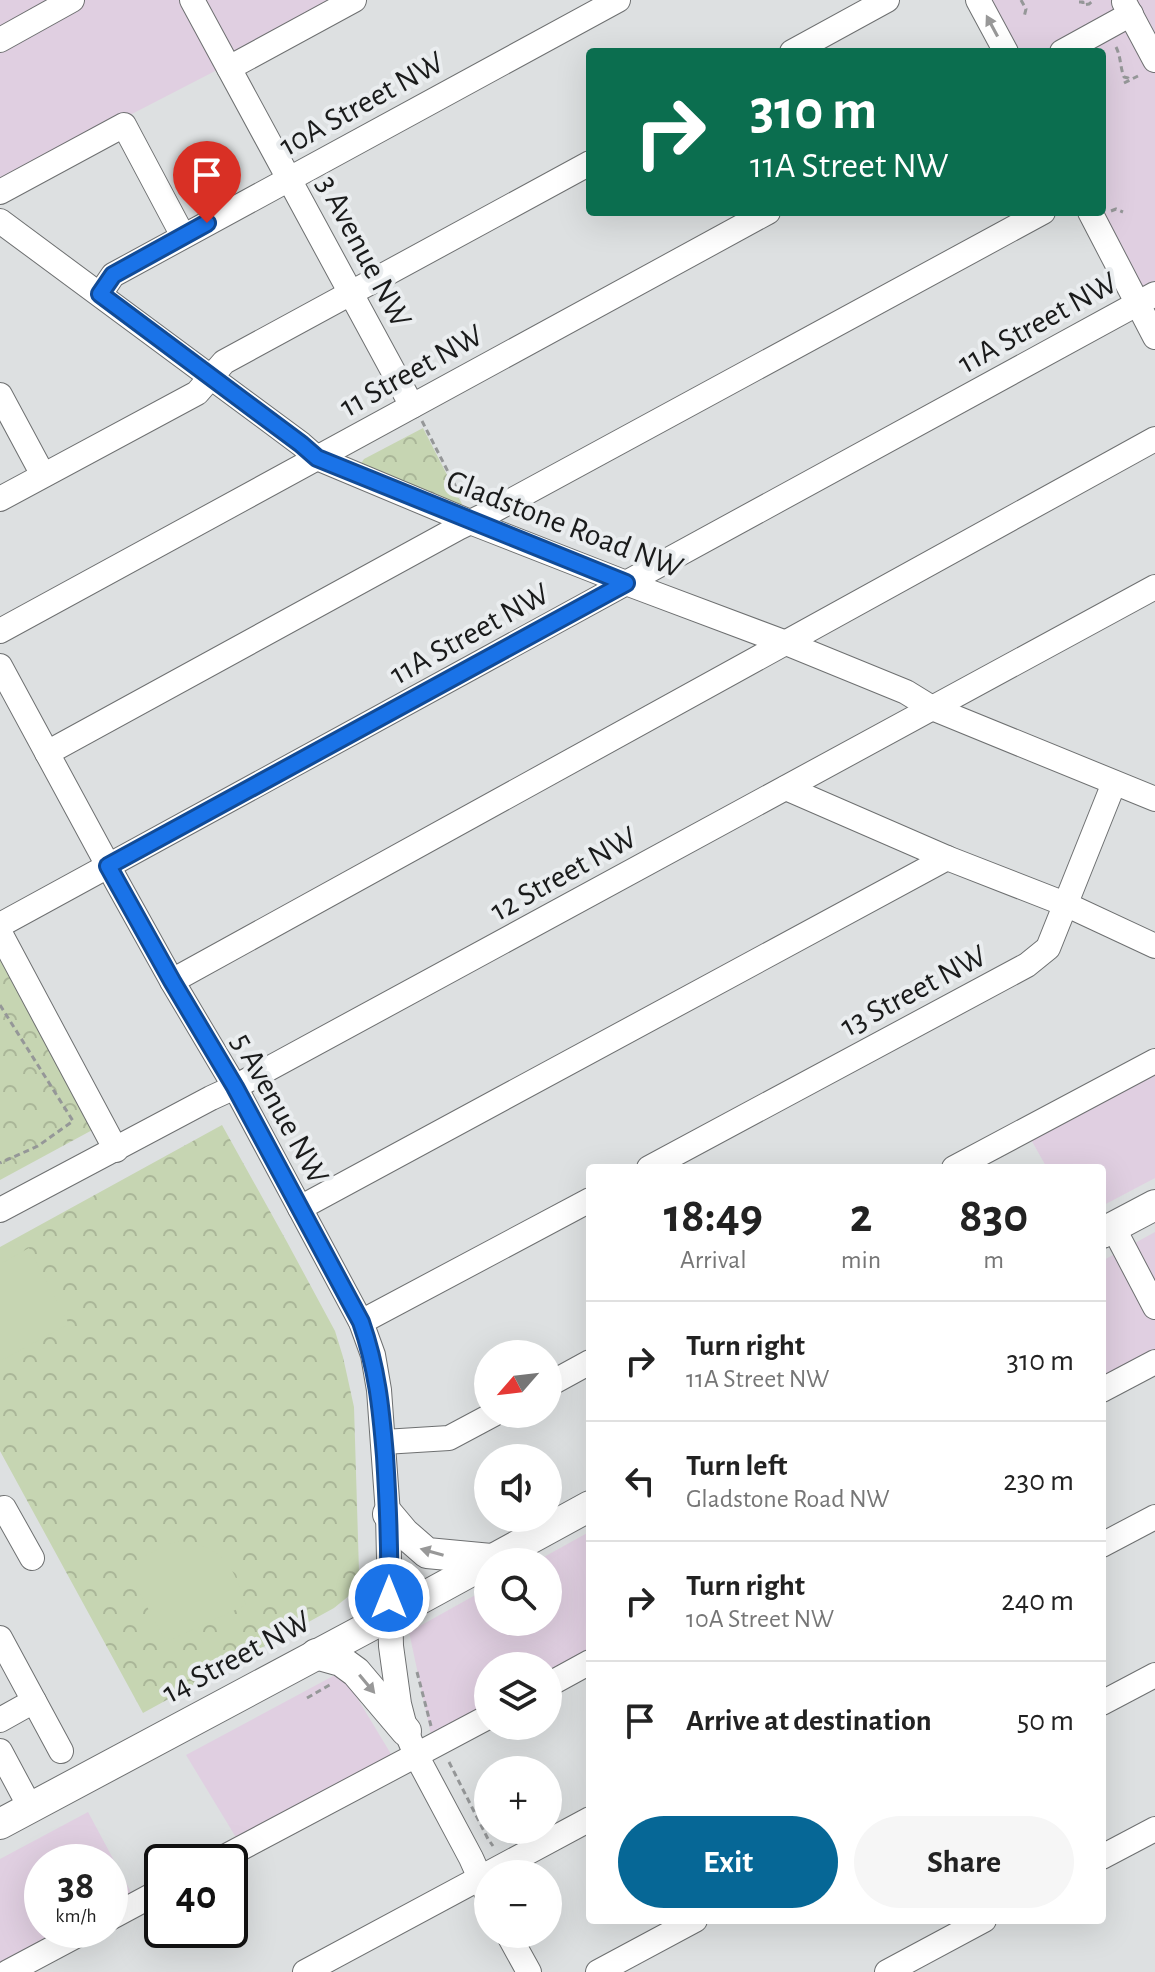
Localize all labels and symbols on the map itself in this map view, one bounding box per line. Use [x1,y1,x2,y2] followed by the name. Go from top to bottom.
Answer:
[985,15,999,37] one-way arrow
[274,46,449,162] street label: 10A Street NW
[173,141,241,223] pin
[311,170,418,333] street label: 3 Avenue NW
[953,266,1123,380] street label: 11A Street NW
[335,318,489,423] street label: 11 Street NW
[442,464,688,584] street label: Gladstone Road NW
[385,577,555,691] street label: 11A Street NW
[485,821,642,927] street label: 12 Street NW
[835,939,992,1043] street label: 13 Street NW
[226,1028,335,1190] street label: 5 Avenue NW
[474,1340,562,1428] north arrow
[420,1545,444,1558] one-way arrow
[347,1556,431,1640] position arrow
[157,1604,316,1709] street label: 14 Street NW
[358,1674,375,1694] one-way arrow
[144,1844,248,1948] speed limit sign: 40

